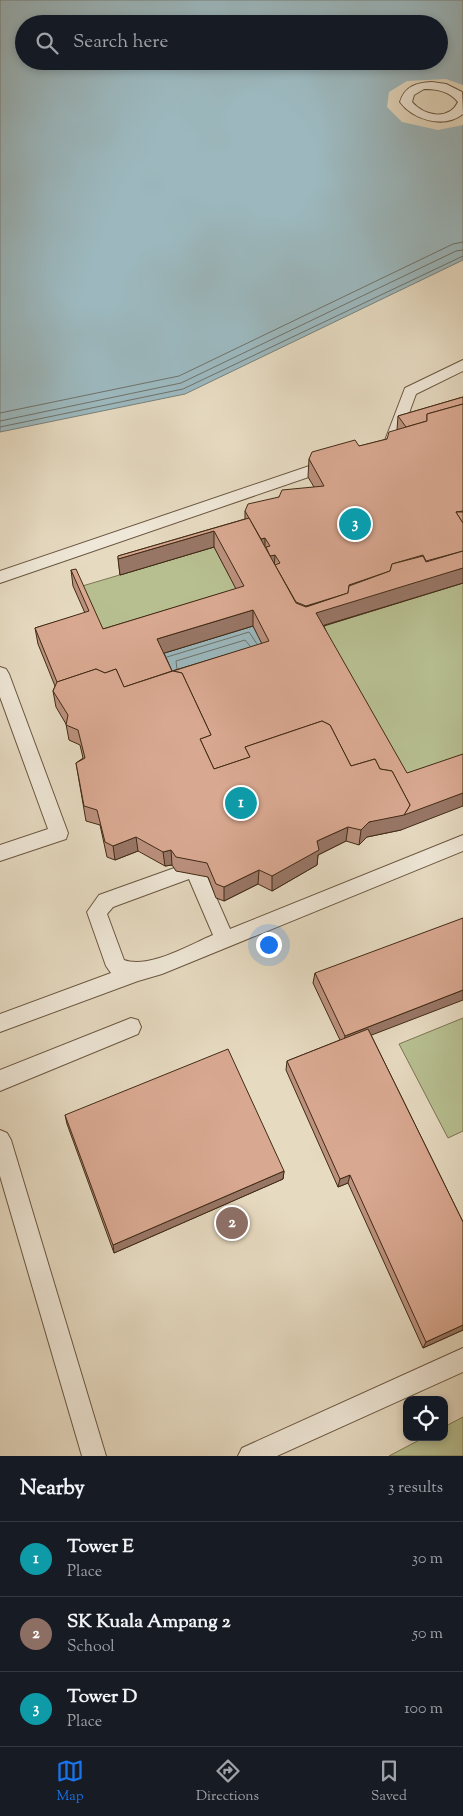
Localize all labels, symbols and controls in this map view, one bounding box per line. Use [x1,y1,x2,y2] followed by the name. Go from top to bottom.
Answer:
[15,15,448,70] search box
[33,29,61,57] icon: search
[73,29,168,56] text: Search here
[339,505,371,543] pin: 3
[225,784,257,822] pin: 1
[256,932,282,958] your location
[216,1204,248,1242] pin: 2
[403,1396,448,1441] map controls
[403,1396,448,1441] button: locate
[20,1474,85,1504] text: Nearby
[388,1477,443,1500] text: 3 results
[67,1534,134,1561] text: Tower E
[33,1548,39,1571] text: 1
[412,1548,443,1571] text: 30 m
[67,1561,102,1584] text: Place
[67,1609,231,1636] text: SK Kuala Ampang 2
[32,1623,40,1646] text: 2
[412,1623,443,1646] text: 50 m
[67,1636,115,1659] text: School
[67,1684,137,1711] text: Tower D
[33,1698,39,1721] text: 3
[404,1698,443,1721] text: 100 m
[67,1711,102,1734] text: Place
[56,1757,84,1807] tab: Map
[196,1757,259,1807] tab: Directions
[371,1757,407,1807] tab: Saved

